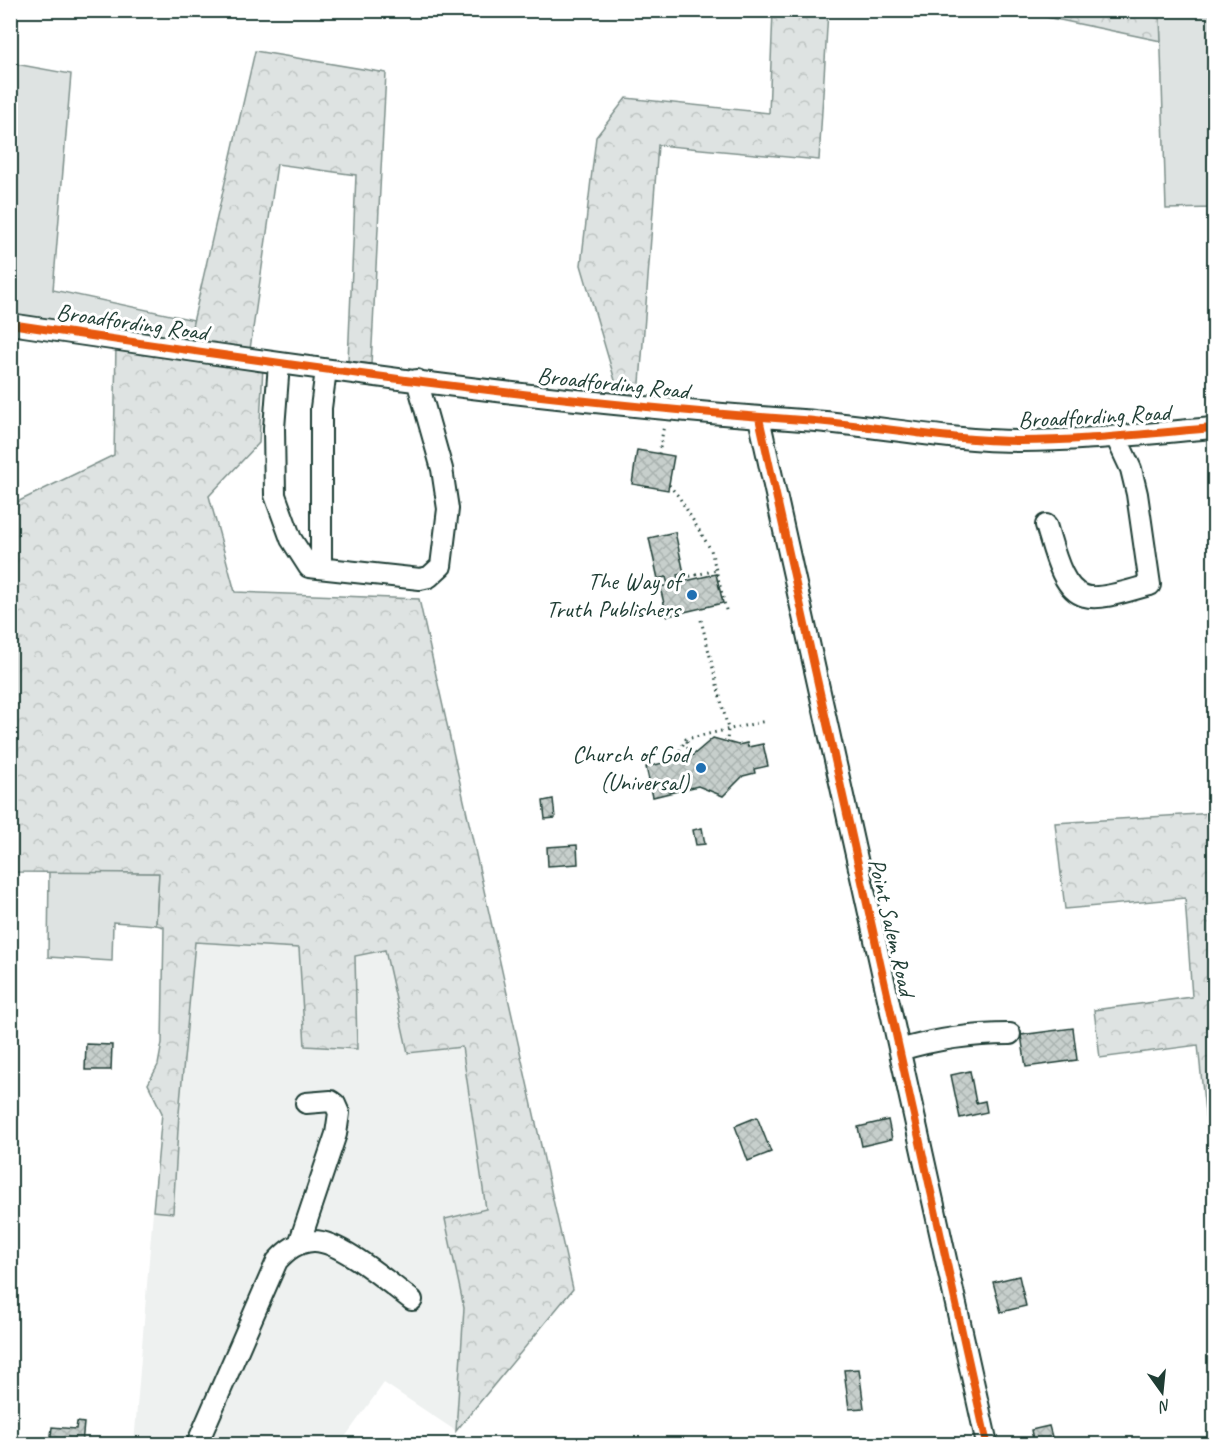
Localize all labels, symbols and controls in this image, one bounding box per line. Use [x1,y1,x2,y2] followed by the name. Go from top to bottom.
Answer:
[55,297,213,348] street label: Broadfording Road
[536,360,694,406] street label: Broadfording Road
[1017,397,1174,435] street label: Broadfording Road
[546,566,686,624] place label: The Way of Truth Publishers
[685,588,699,602] marker: The Way of Truth Publishers
[572,739,693,797] place label: Church of God (Universal)
[694,761,708,775] marker: Church of God (Universal)
[862,855,923,1002] street label: Point Salem Road
[1132,1362,1192,1422] north arrow
[1155,1395,1173,1417] text: N

